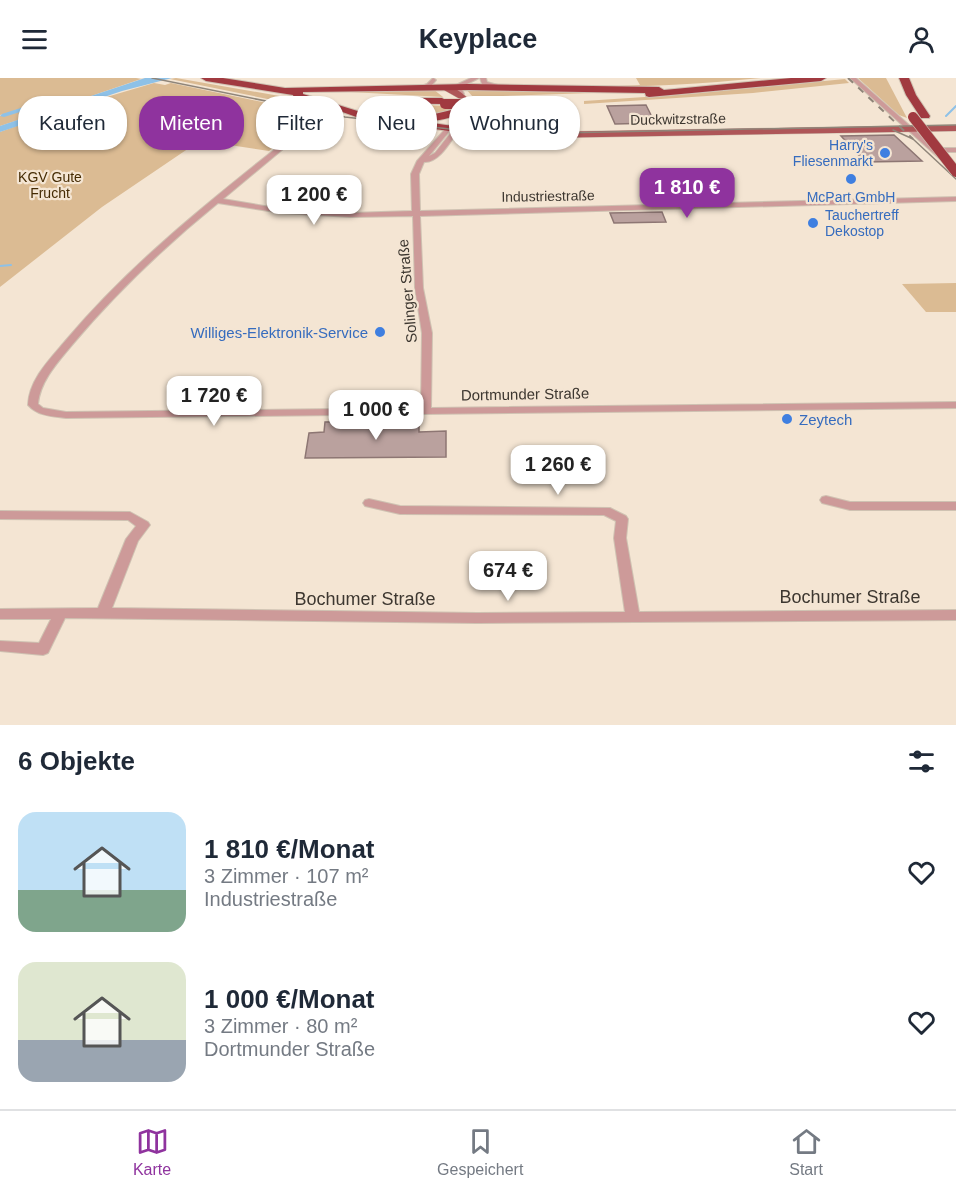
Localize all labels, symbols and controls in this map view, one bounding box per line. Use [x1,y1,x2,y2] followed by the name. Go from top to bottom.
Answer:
[18,23,51,56] icon: menu
[905,23,938,56] icon: person
[419,24,537,54] text: Keyplace
[18,96,127,150] chip: Kaufen
[139,96,244,150] chip: Mieten
[256,96,344,150] chip: Filter
[356,96,437,150] chip: Neu
[449,96,580,150] chip: Wohnung
[630,110,726,128] street label: Duckwitzstraße
[793,137,873,169] place label: Harry's Fliesenmarkt
[878,146,892,160] marker: Harry's Fliesenmarkt
[632,168,742,219] pin: 1 810 €
[18,169,82,201] park label: KGV Gute Frucht
[844,172,858,186] marker: McPart GmbH
[259,175,369,226] pin: 1 200 €
[654,176,720,198] text: 1 810 €
[281,183,347,205] text: 1 200 €
[501,187,595,205] street label: Industriestraße
[807,189,895,205] place label: McPart GmbH
[825,207,899,239] place label: Tauchertreff Dekostop
[806,216,820,230] marker: Tauchertreff Dekostop
[394,238,420,344] street label: Solinger Straße
[190,324,368,341] place label: Williges-Elektronik-Service
[373,325,387,339] marker: Williges-Elektronik-Service
[159,376,269,427] pin: 1 720 €
[181,384,247,406] text: 1 720 €
[461,384,589,404] street label: Dortmunder Straße
[321,390,431,441] pin: 1 000 €
[343,398,409,420] text: 1 000 €
[799,411,852,428] place label: Zeytech
[780,412,794,426] marker: Zeytech
[503,445,613,496] pin: 1 260 €
[525,453,591,475] text: 1 260 €
[466,551,550,602] pin: 674 €
[483,559,533,581] text: 674 €
[779,587,921,607] street label: Bochumer Straße
[294,589,436,609] street label: Bochumer Straße
[905,745,938,778] icon: filters
[18,746,135,776] text: 6 Objekte
[204,834,375,864] text: 1 810 €/Monat
[66,836,138,908] icon: home
[905,856,938,889] icon: heart
[204,865,368,887] text: 3 Zimmer · 107 m²
[204,888,337,910] text: Industriestraße
[204,984,375,1014] text: 1 000 €/Monat
[66,986,138,1058] icon: home
[905,1006,938,1039] icon: heart
[204,1015,357,1037] text: 3 Zimmer · 80 m²
[204,1038,375,1060] text: Dortmunder Straße
[133,1125,171,1179] tab: Karte
[437,1125,523,1179] tab: Gespeichert
[789,1125,823,1179] tab: Start

